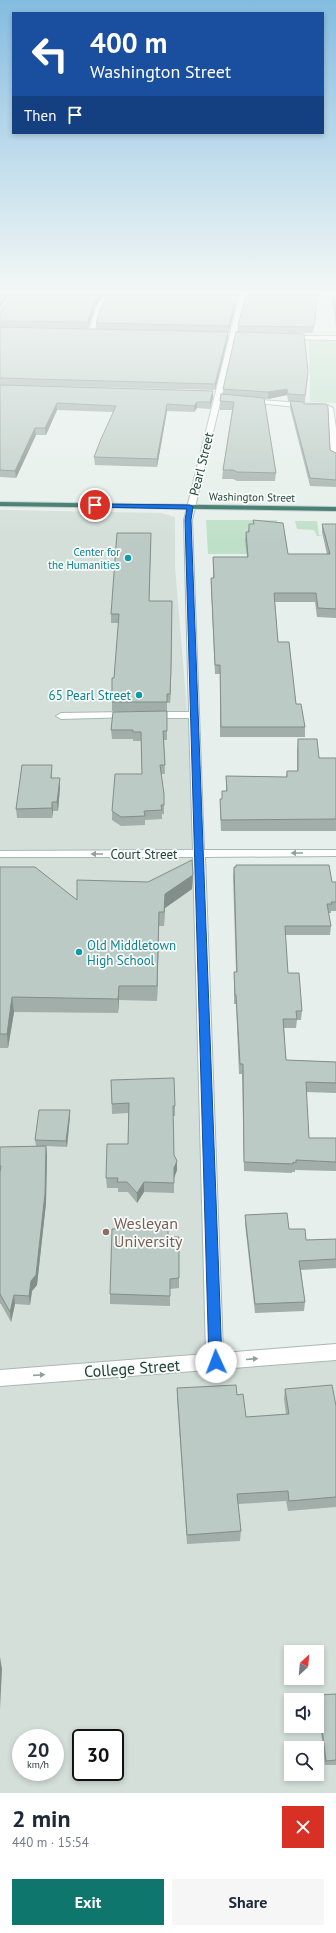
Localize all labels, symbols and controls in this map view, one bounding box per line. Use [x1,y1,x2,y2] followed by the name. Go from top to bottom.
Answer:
[90,24,167,61] text: 400 m
[24,28,76,80] icon: left
[90,60,231,83] text: Washington Street
[64,104,86,126] icon: arrive
[24,106,56,125] text: Then
[185,430,218,498] street label: Pearl Street
[78,488,112,522] pin
[209,489,295,505] street label: Washington Street
[84,494,106,516] icon: arrive
[48,545,120,572] place label: Center for the Humanities
[123,553,133,563] marker: Center for the Humanities
[49,687,132,704] place label: 65 Pearl Street
[134,690,144,700] marker: 65 Pearl Street
[111,846,178,863] street label: Court Street
[290,850,303,856] one-way arrow
[90,851,103,857] one-way arrow
[87,937,176,969] place label: Old Middletown High School
[74,947,84,957] marker: Old Middletown High School
[114,1213,183,1251] place label: Wesleyan University
[101,1227,111,1237] marker: Wesleyan University
[195,1341,237,1383] position arrow
[83,1355,181,1381] street label: College Street
[246,1355,258,1362] one-way arrow
[33,1372,45,1379] one-way arrow
[284,1645,324,1685] north arrow
[284,1645,324,1781] map controls
[284,1693,324,1733] button: sound
[72,1729,124,1781] speed limit sign: 30
[27,1737,49,1763] text: 20
[284,1741,324,1781] button: search
[27,1758,49,1771] text: km/h
[12,1803,71,1834] text: 2 min
[282,1806,324,1848] button: close
[12,1834,89,1851] text: 440 m · 15:54
[12,1879,164,1925] button: Exit
[172,1879,324,1925] button: Share

